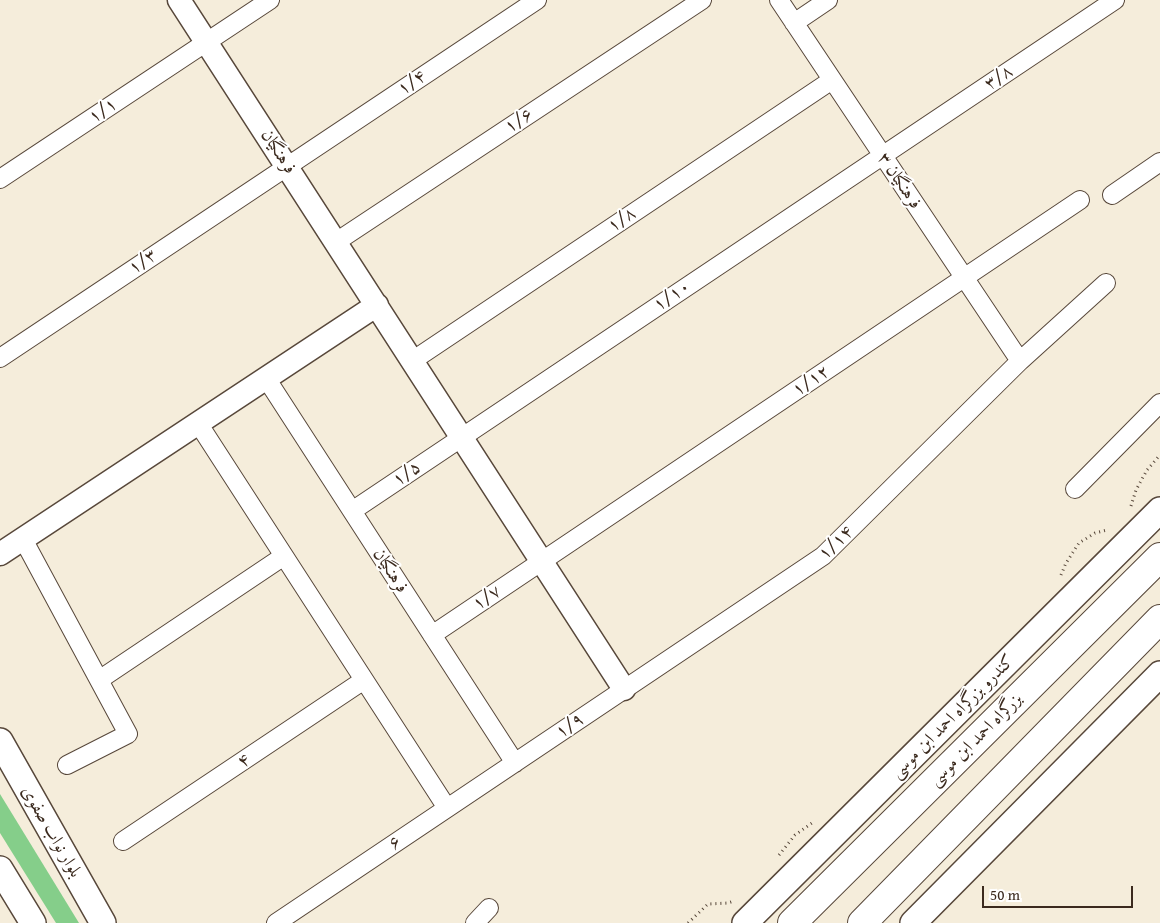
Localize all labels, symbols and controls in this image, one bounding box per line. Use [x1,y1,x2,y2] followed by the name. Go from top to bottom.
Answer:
[981,61,1017,95] street label: ۳/۸
[394,66,430,100] street label: ۱/۴
[85,94,121,128] street label: ۱/۱
[501,104,537,138] street label: ۱/۶
[256,126,300,178] street label: فرهنگیان
[872,149,926,213] street label: فرهنگیان ۳
[604,203,640,237] street label: ۱/۸
[125,245,161,279] street label: ۱/۳
[649,276,695,316] street label: ۱/۱۰
[788,361,834,401] street label: ۱/۱۲
[389,457,425,491] street label: ۱/۵
[814,521,858,565] street label: ۱/۱۴
[368,545,412,597] street label: فرهنگیان
[469,581,505,615] street label: ۱/۷
[886,650,1020,784] street label: کندرو بزرگراه احمد ابن موسی
[925,689,1027,791] street label: بزرگراه احمد ابن موسی
[552,709,588,743] street label: ۱/۹
[234,749,254,773] street label: ۴
[16,782,86,882] street label: بلوار نواب صفوی
[385,831,405,855] street label: ۶
[985,876,1136,908] scale bar
[990,884,1020,905] text: 50 m

